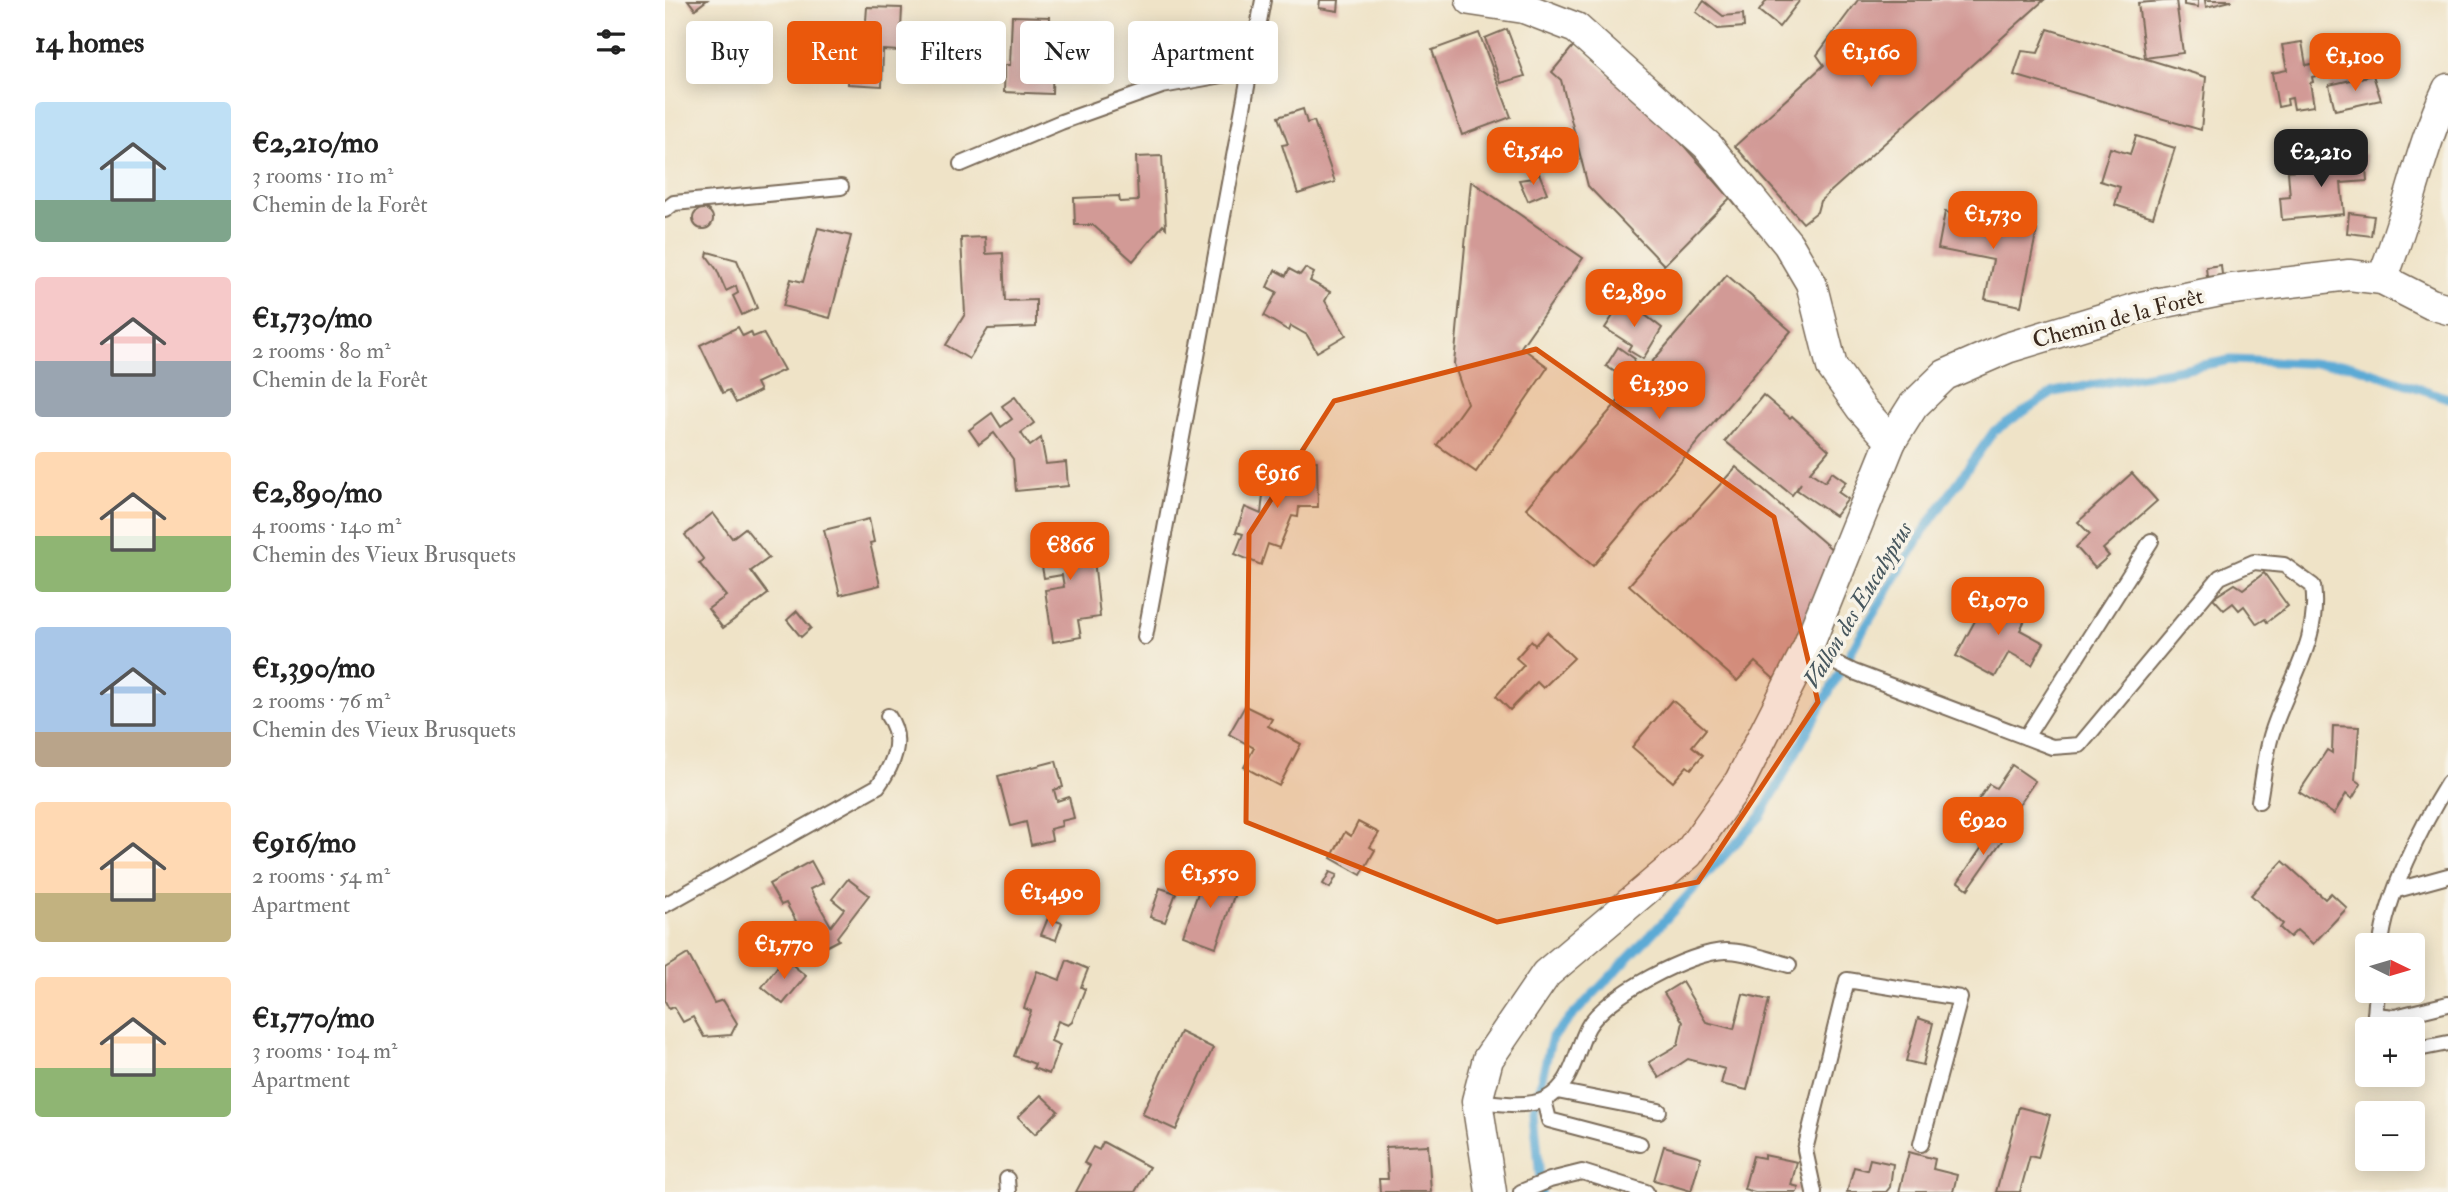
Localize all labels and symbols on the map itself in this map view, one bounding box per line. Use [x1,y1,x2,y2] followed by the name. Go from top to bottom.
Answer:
[1814,29,1928,89] pin: €1,160
[2298,34,2412,93] pin: €1,100
[1476,128,1590,187] pin: €1,540
[2264,130,2378,189] pin: €2,210
[1936,191,2050,251] pin: €1,730
[1577,270,1691,329] pin: €2,890
[2029,281,2207,355] street label: Chemin de la Forêt
[1602,362,1716,421] pin: €1,390
[1236,450,1318,510] pin: €916
[1796,516,1920,694] water label: Vallon des Eucalyptus
[1029,522,1111,582] pin: €866
[1941,578,2055,637] pin: €1,070
[1942,798,2024,857] pin: €920
[1153,850,1267,910] pin: €1,550
[995,870,1109,929] pin: €1,490
[727,922,841,981] pin: €1,770
[2355,933,2425,1003] north arrow

